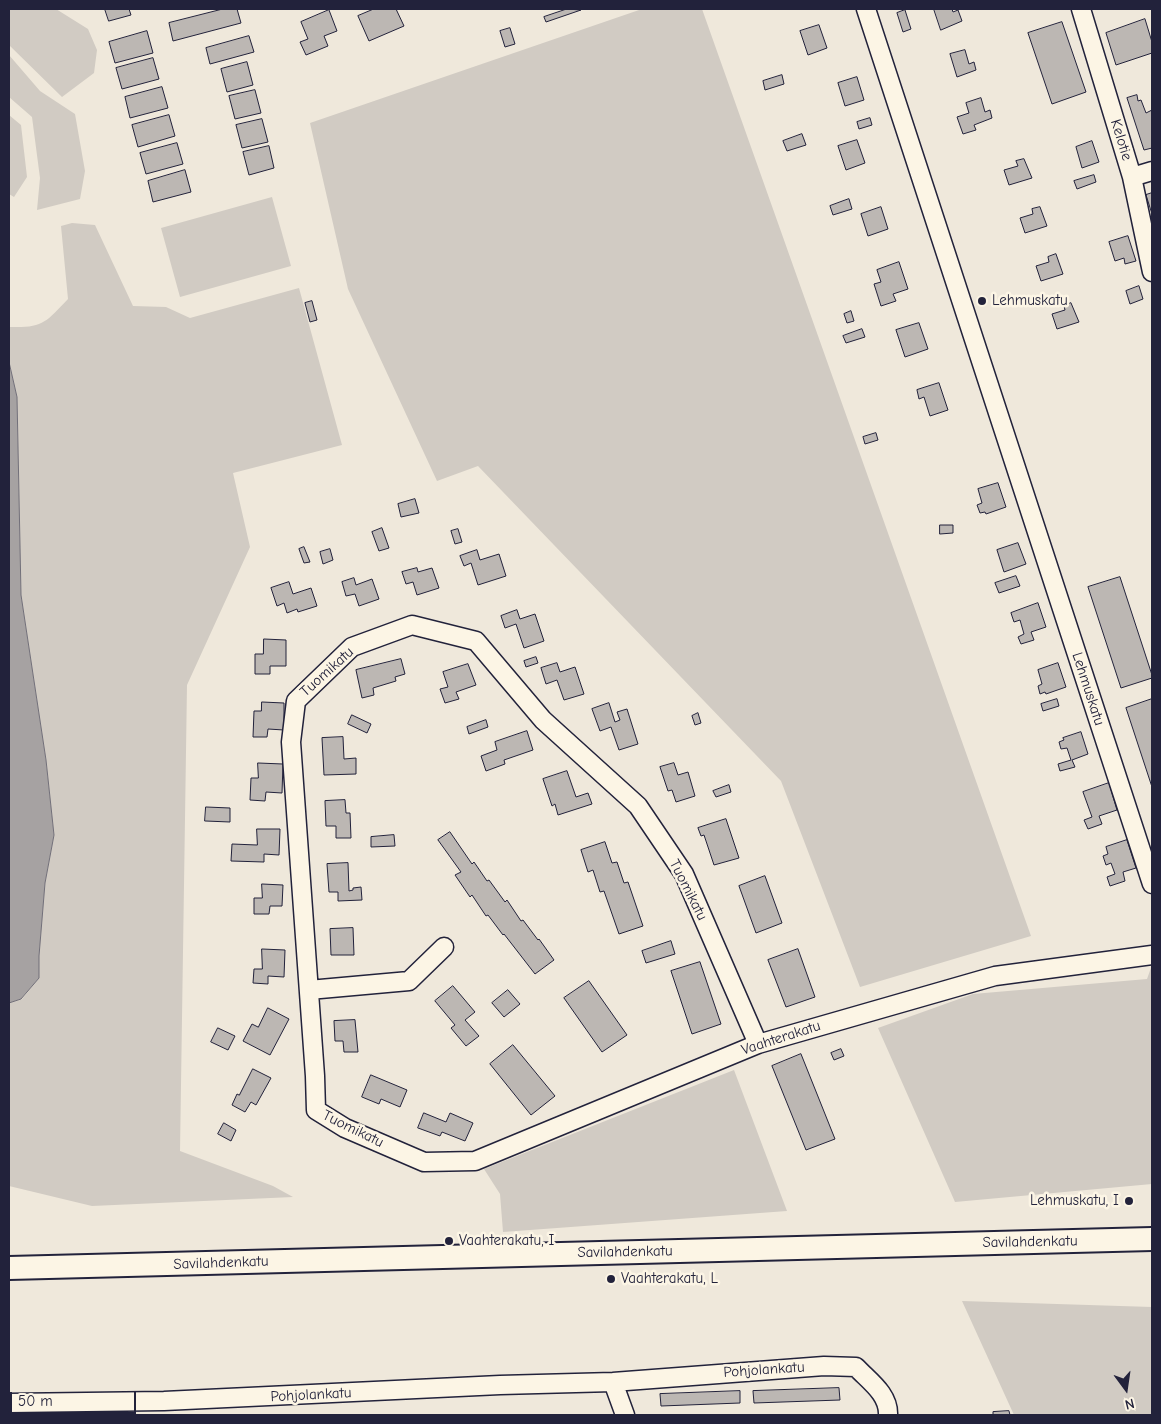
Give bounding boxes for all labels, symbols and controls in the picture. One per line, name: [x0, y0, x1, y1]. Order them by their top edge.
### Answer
street label: Kelotie: [1106, 117, 1136, 163]
place label: Lehmuskatu: [992, 292, 1068, 310]
marker: Lehmuskatu: [976, 295, 988, 307]
street label: Tuomikatu: [296, 643, 358, 701]
street label: Lehmuskatu: [1068, 650, 1108, 728]
street label: Tuomikatu: [665, 857, 711, 923]
street label: Vaahterakatu: [739, 1017, 823, 1059]
street label: Tuomikatu: [319, 1106, 387, 1152]
place label: Lehmuskatu, I: [1030, 1192, 1119, 1210]
marker: Lehmuskatu, I: [1123, 1195, 1135, 1207]
place label: Vaahterakatu, I: [459, 1232, 554, 1250]
street label: Savilahdenkatu: [982, 1232, 1078, 1252]
marker: Vaahterakatu, I: [443, 1235, 455, 1247]
street label: Savilahdenkatu: [577, 1242, 673, 1262]
street label: Savilahdenkatu: [173, 1252, 269, 1274]
place label: Vaahterakatu, L: [621, 1270, 718, 1288]
marker: Vaahterakatu, L: [605, 1273, 617, 1285]
street label: Pohjolankatu: [723, 1358, 805, 1382]
north arrow: [1101, 1364, 1151, 1414]
scale bar: [12, 1382, 139, 1414]
street label: Pohjolankatu: [270, 1384, 352, 1406]
text: 50 m: [18, 1392, 53, 1410]
text: N: [1123, 1395, 1136, 1413]

